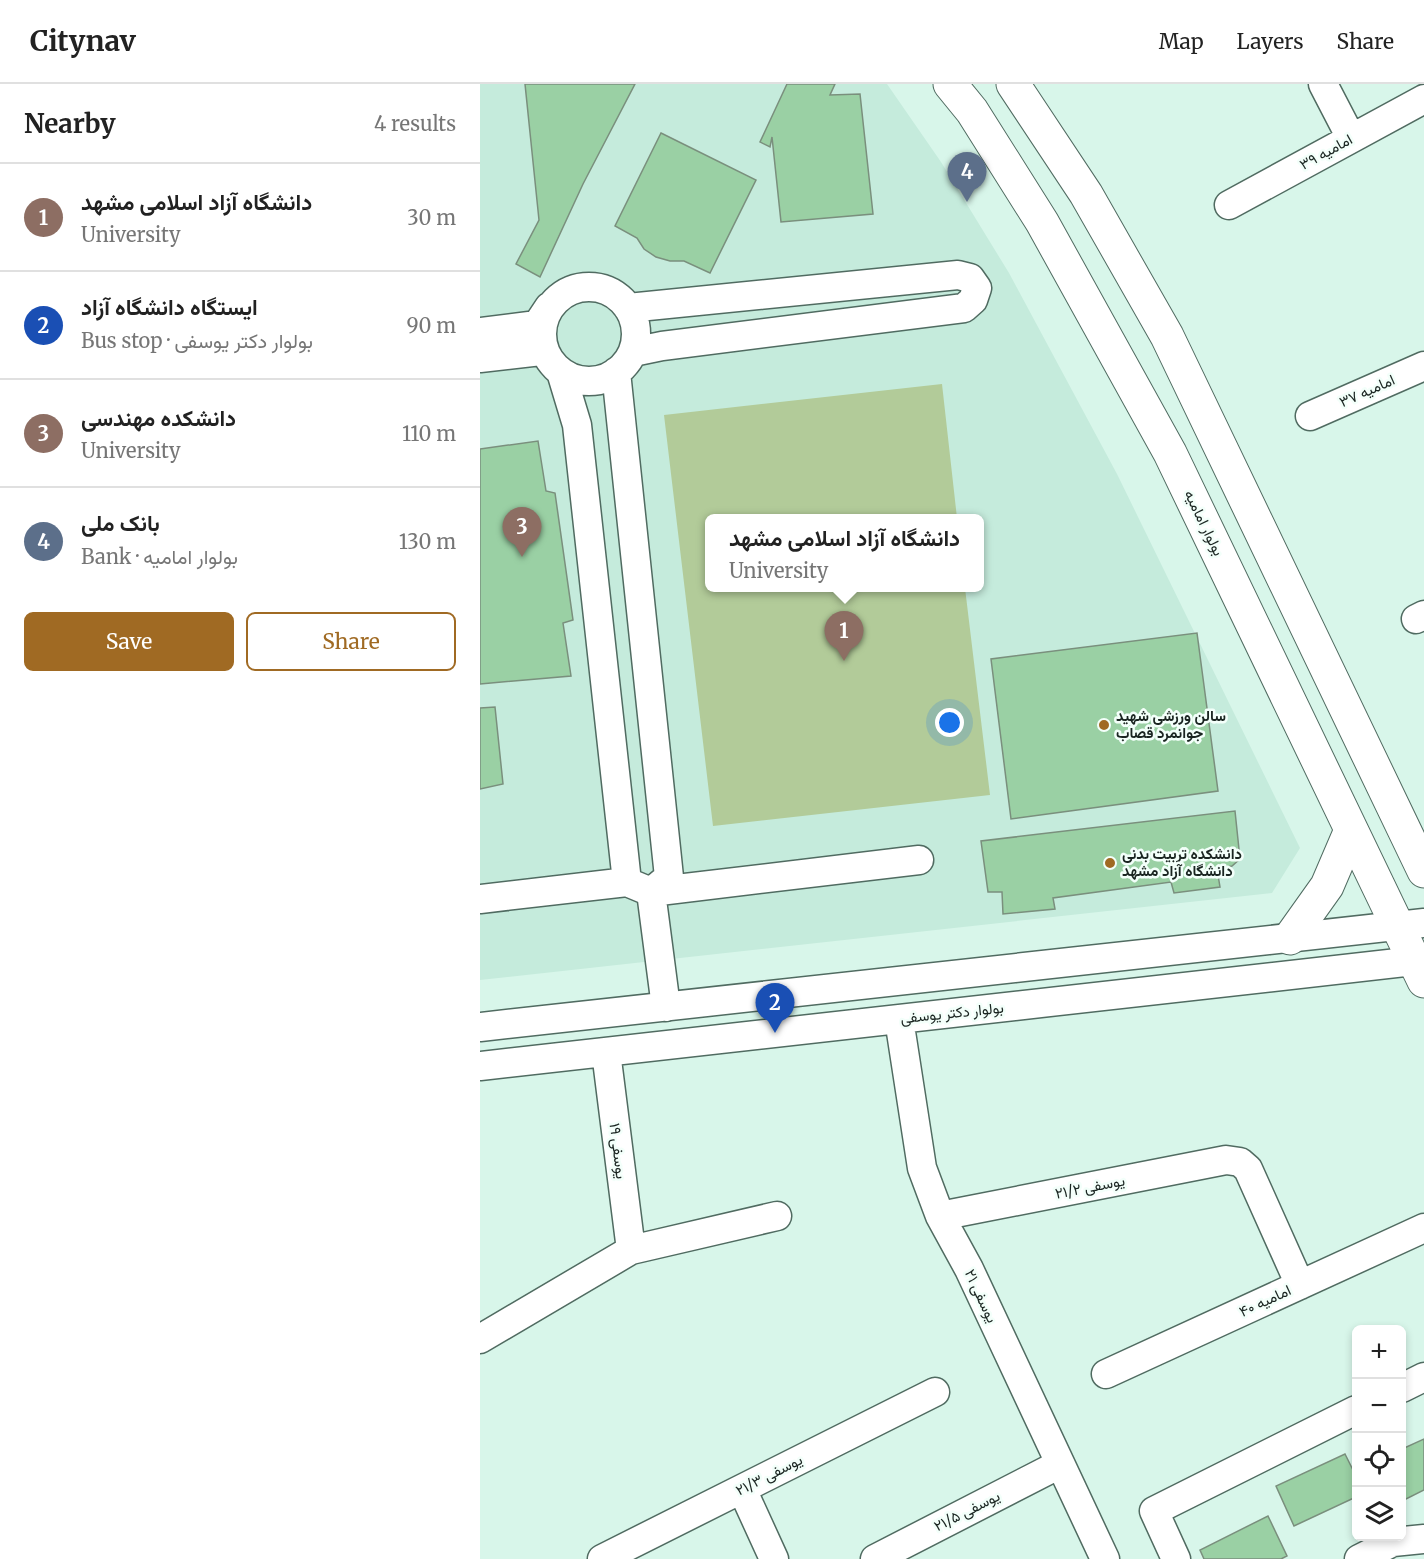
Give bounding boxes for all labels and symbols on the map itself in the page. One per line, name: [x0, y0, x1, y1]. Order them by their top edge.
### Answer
street label: امامیه ۳۹: [1296, 129, 1355, 174]
pin: 4: [948, 152, 986, 202]
street label: امامیه ۳۷: [1336, 370, 1398, 411]
street label: بولوار امامیه: [1180, 487, 1229, 559]
pin: 3: [502, 508, 542, 557]
pin: 1: [824, 612, 864, 661]
place label: سالن ورزشی شهید جوانمرد قصاب: [1116, 706, 1226, 742]
your location: [935, 708, 964, 737]
marker: سالن ورزشی شهید جوانمرد قصاب: [1097, 718, 1111, 732]
place label: دانشکده تربیت بدنی دانشگاه آزاد مشهد: [1122, 844, 1242, 880]
marker: دانشکده تربیت بدنی دانشگاه آزاد مشهد: [1103, 856, 1117, 870]
pin: 2: [756, 984, 794, 1033]
street label: بولوار دکتر یوسفی: [899, 998, 1005, 1028]
street label: یوسفی ۱۹: [605, 1122, 631, 1180]
street label: یوسفی ۲۱/۲: [1053, 1170, 1127, 1204]
street label: یوسفی ۲۱: [960, 1266, 1002, 1326]
street label: امامیه ۴۰: [1236, 1280, 1294, 1321]
street label: یوسفی ۲۱/۳: [732, 1450, 806, 1500]
street label: یوسفی ۲۱/۵: [931, 1486, 1003, 1536]

